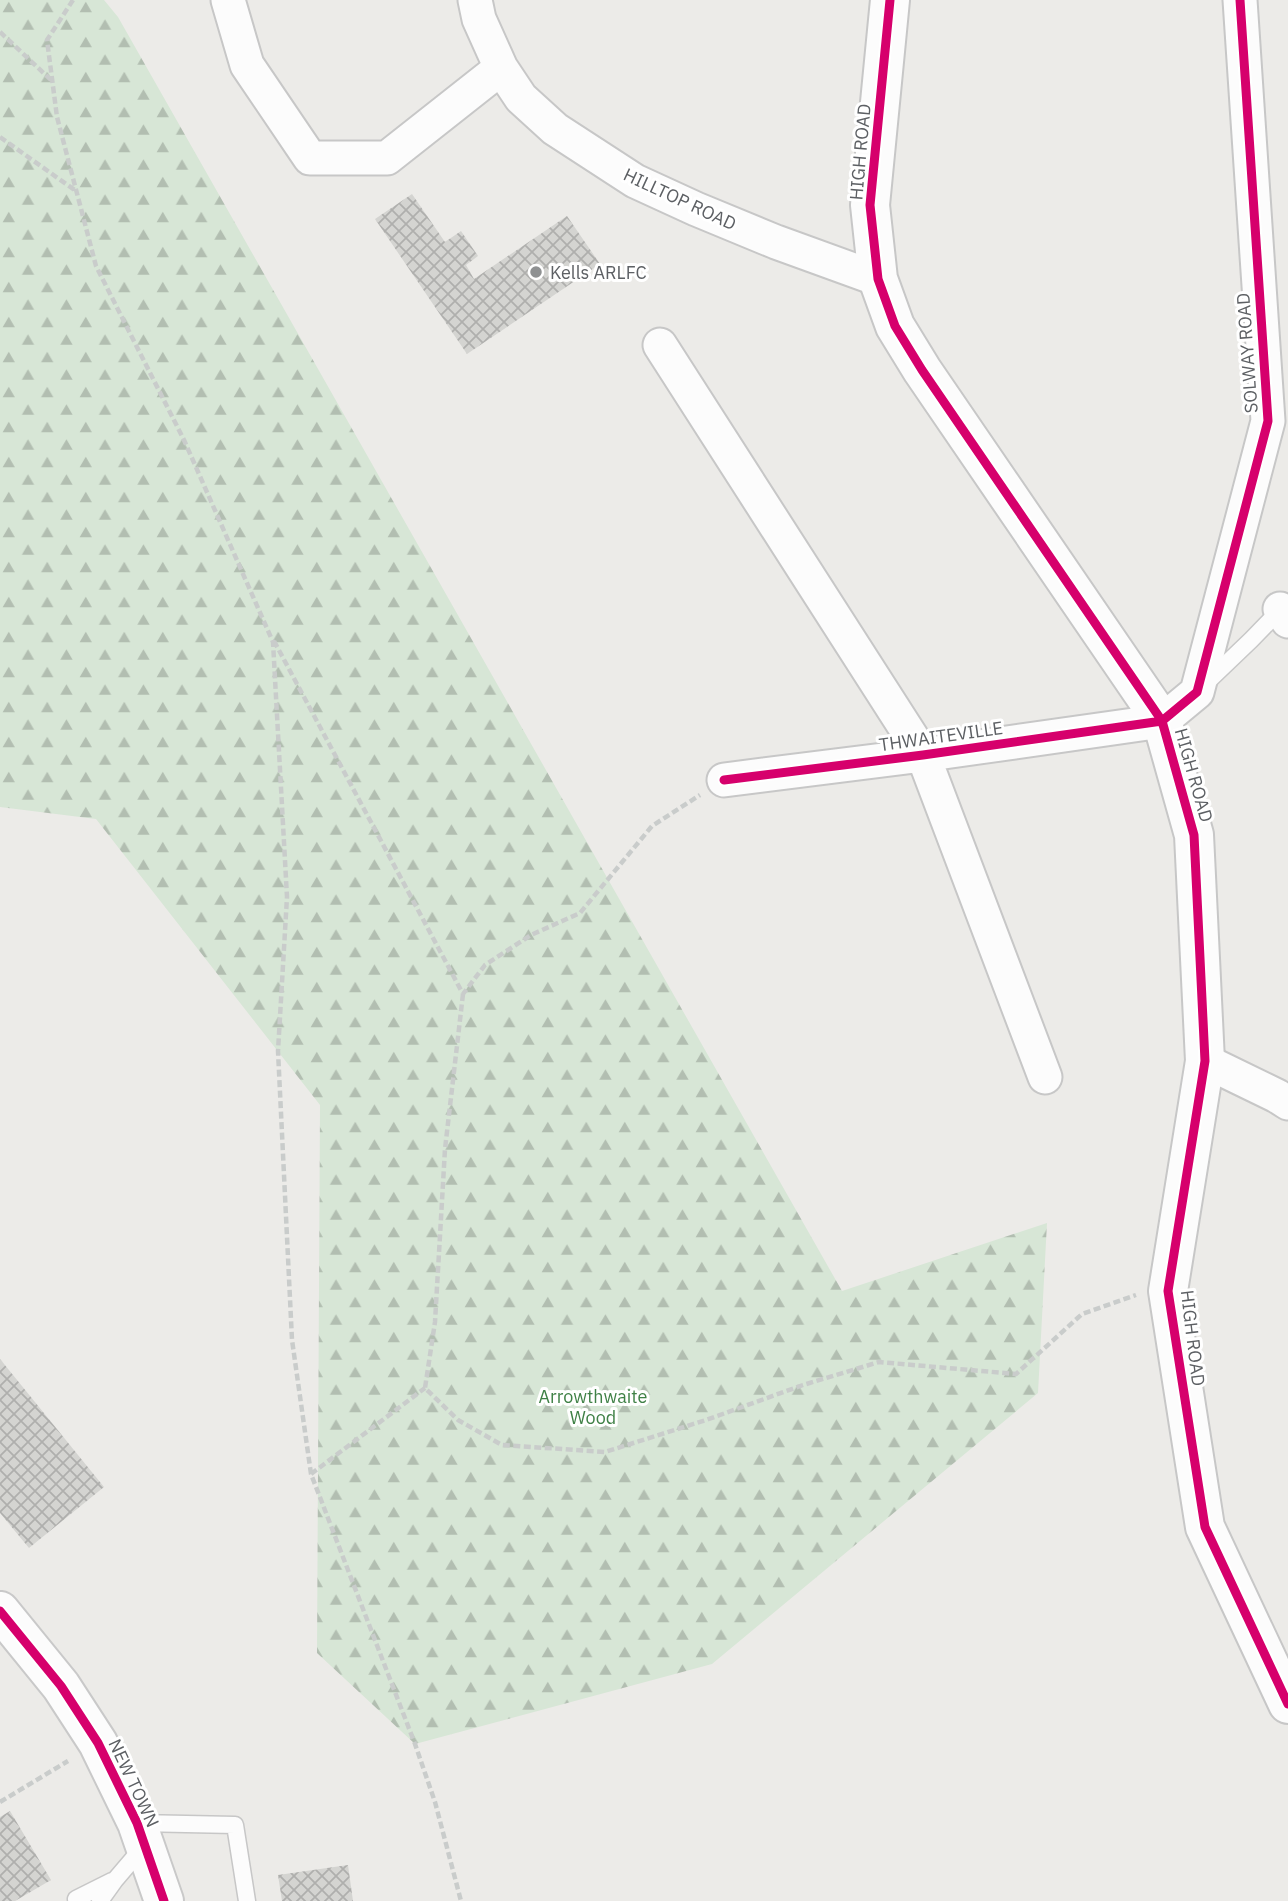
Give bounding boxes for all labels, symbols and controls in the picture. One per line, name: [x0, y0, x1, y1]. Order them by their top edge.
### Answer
street label: HIGH ROAD: [844, 103, 876, 201]
street label: HILLTOP ROAD: [620, 163, 740, 235]
place label: Kells ARLFC: [550, 261, 647, 284]
marker: Kells ARLFC: [528, 264, 544, 280]
street label: SOLWAY ROAD: [1231, 292, 1263, 414]
street label: THWAITEVILLE: [878, 716, 1004, 756]
street label: HIGH ROAD: [1170, 725, 1218, 825]
street label: HIGH ROAD: [1176, 1289, 1210, 1387]
park label: Arrowthwaite Wood: [539, 1385, 648, 1429]
street label: NEW TOWN: [104, 1735, 164, 1831]

